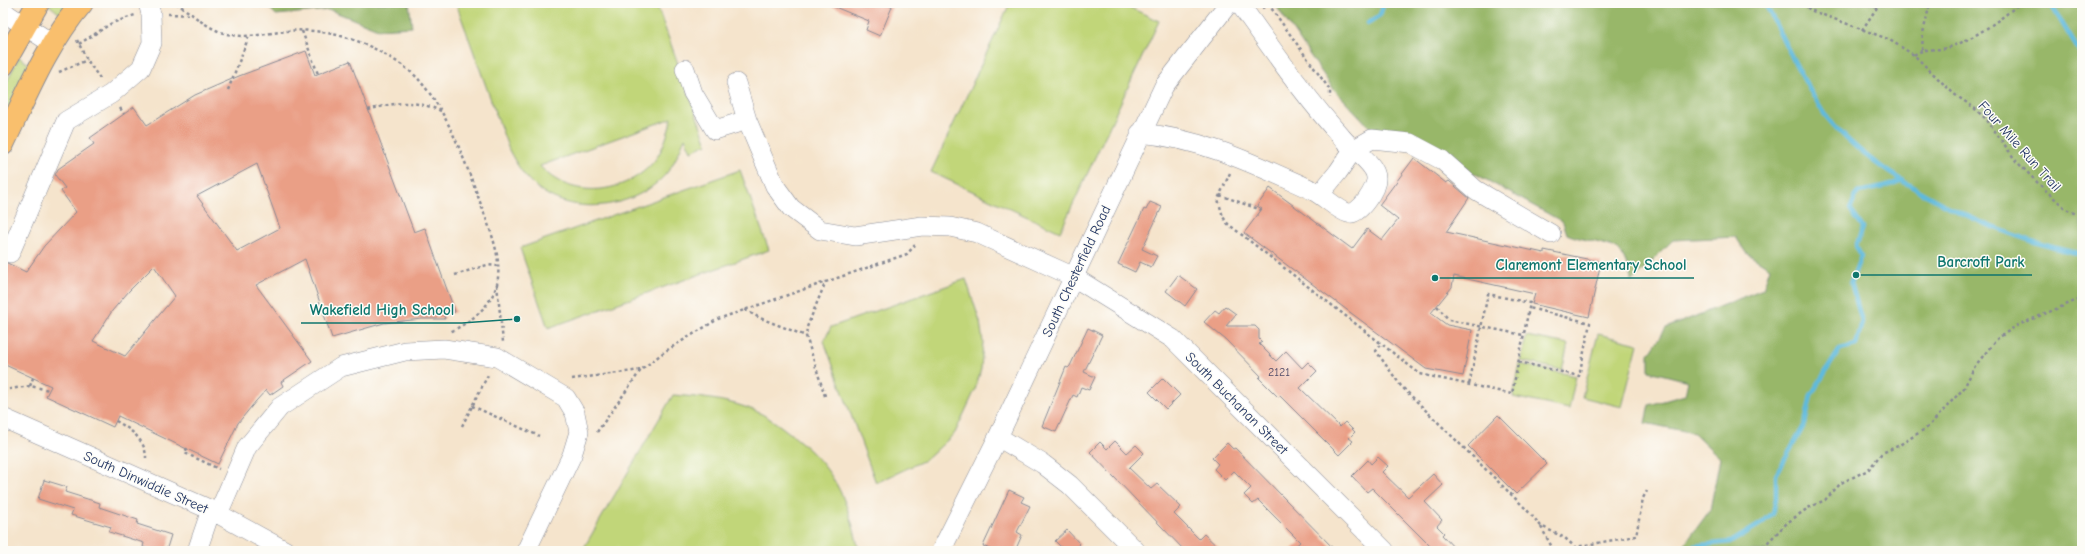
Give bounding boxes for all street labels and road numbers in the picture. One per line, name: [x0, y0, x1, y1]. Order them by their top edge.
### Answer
street label: Four Mile Run Trail: [1975, 98, 2065, 195]
street label: South Chesterfield Road: [1039, 203, 1114, 340]
street label: South Buchanan Street: [1182, 348, 1292, 459]
street label: South Dinwiddie Street: [81, 447, 212, 518]

